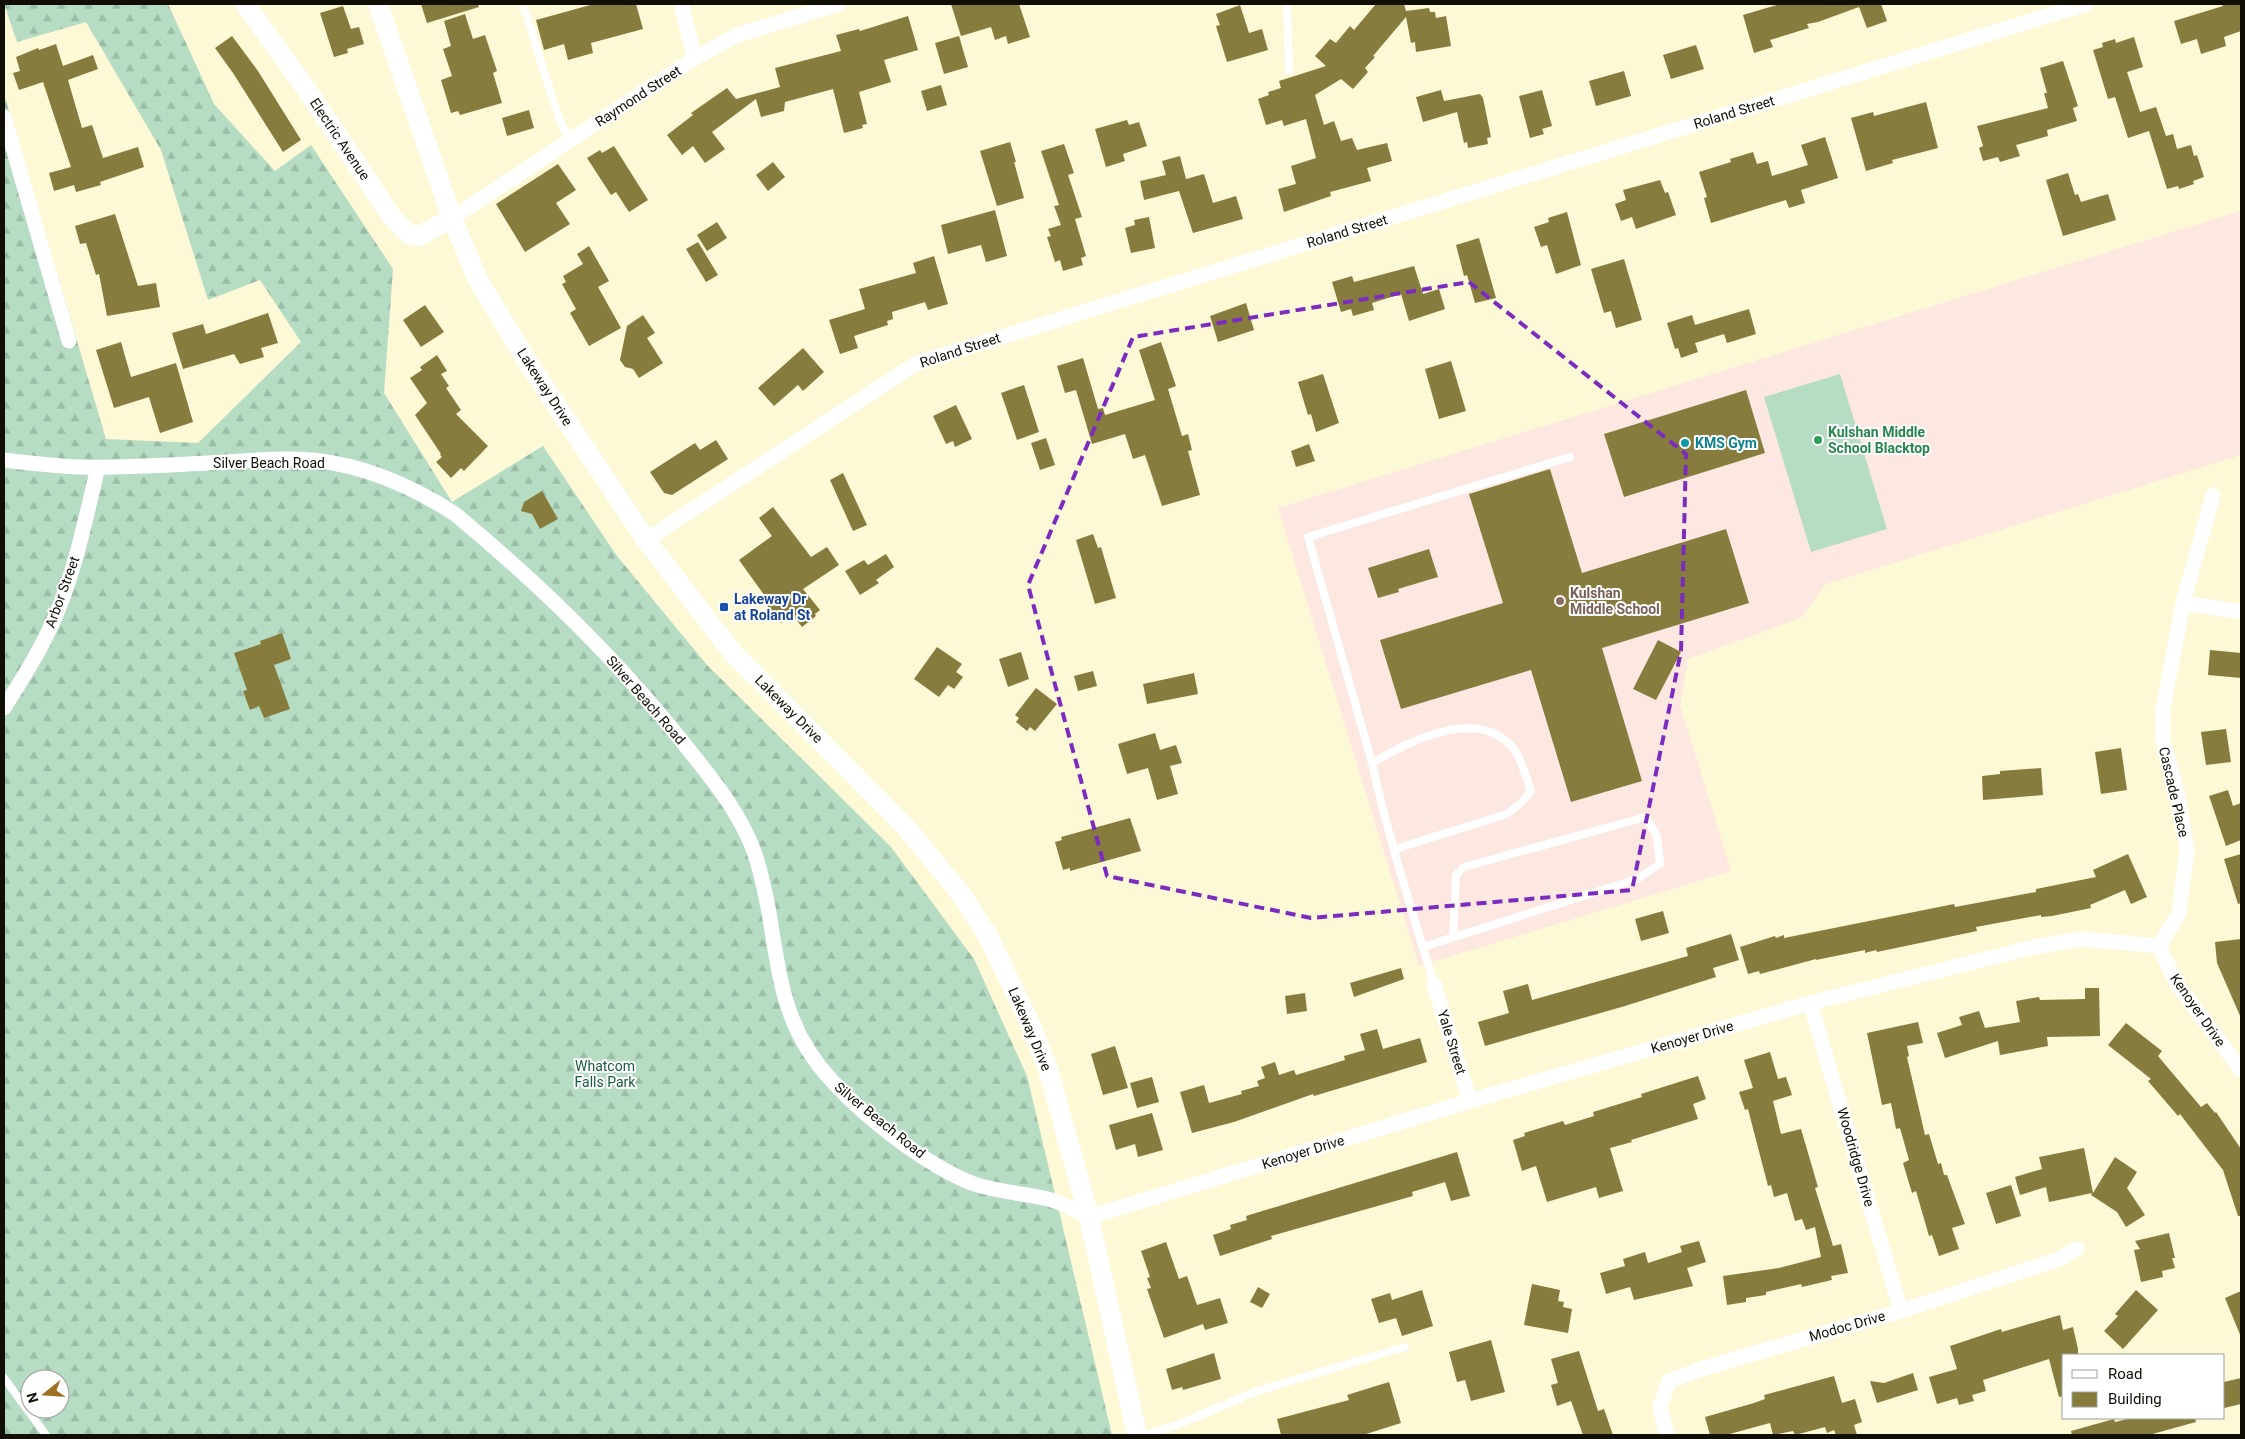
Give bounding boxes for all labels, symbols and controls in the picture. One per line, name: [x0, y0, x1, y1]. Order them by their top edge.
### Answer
street label: Raymond Street: [592, 62, 684, 130]
street label: Roland Street: [1692, 92, 1777, 132]
street label: Electric Avenue: [307, 95, 373, 183]
street label: Roland Street: [1305, 211, 1390, 251]
street label: Roland Street: [918, 329, 1003, 371]
street label: Lakeway Drive: [514, 345, 576, 429]
place label: Kulshan Middle School Blacktop: [1828, 424, 1930, 456]
marker: Kulshan Middle School Blacktop: [1812, 434, 1824, 446]
place label: KMS Gym: [1695, 435, 1757, 451]
marker: KMS Gym: [1679, 437, 1691, 449]
street label: Silver Beach Road: [213, 455, 325, 471]
street label: Arbor Street: [42, 554, 82, 630]
place label: Kulshan Middle School: [1570, 585, 1660, 617]
place label: Lakeway Dr at Roland St: [734, 591, 811, 623]
marker: Kulshan Middle School: [1554, 595, 1566, 607]
marker: Lakeway Dr at Roland St: [718, 601, 730, 613]
street label: Silver Beach Road: [603, 653, 689, 747]
street label: Lakeway Drive: [752, 672, 826, 746]
street label: Cascade Place: [2156, 745, 2192, 839]
street label: Kenoyer Drive: [2167, 970, 2229, 1050]
street label: Lakeway Drive: [1005, 985, 1055, 1073]
street label: Yale Street: [1435, 1008, 1470, 1077]
street label: Kenoyer Drive: [1649, 1018, 1735, 1056]
park label: Whatcom Falls Park: [575, 1058, 636, 1090]
street label: Silver Beach Road: [831, 1079, 929, 1161]
street label: Woodridge Drive: [1834, 1106, 1878, 1208]
street label: Kenoyer Drive: [1260, 1132, 1346, 1172]
street label: Modoc Drive: [1807, 1308, 1887, 1344]
legend: [2062, 1354, 2225, 1419]
text: Road: [2108, 1365, 2142, 1383]
north arrow: [20, 1369, 70, 1419]
text: Building: [2108, 1390, 2162, 1408]
text: N: [23, 1391, 42, 1405]

